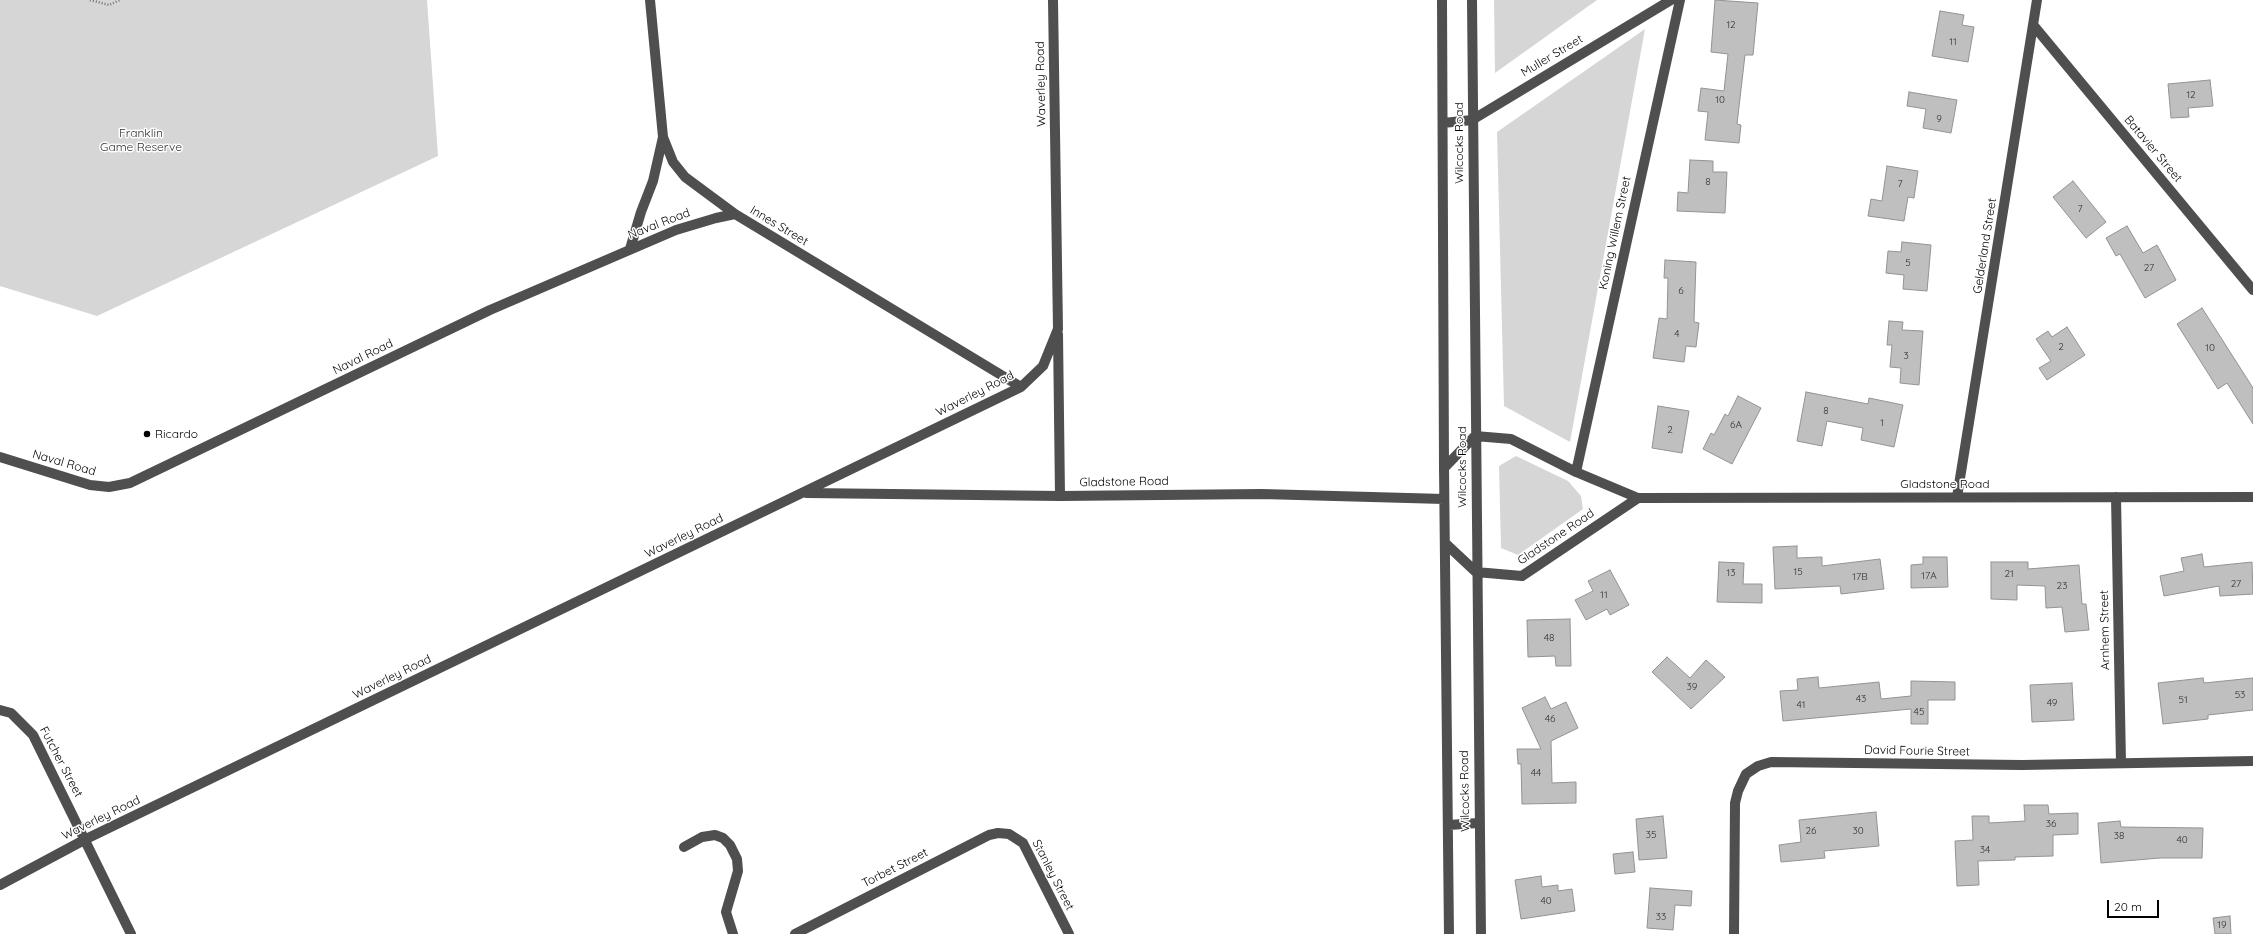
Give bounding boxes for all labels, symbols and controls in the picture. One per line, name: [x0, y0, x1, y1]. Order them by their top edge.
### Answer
house number: 12: [1726, 19, 1736, 31]
street label: Muller Street: [1518, 32, 1586, 80]
house number: 11: [1949, 36, 1957, 48]
street label: Waverley Road: [1033, 41, 1049, 127]
house number: 12: [2186, 89, 2196, 101]
house number: 10: [1715, 94, 1725, 106]
street label: Wilcocks Road: [1452, 102, 1466, 184]
house number: 9: [1936, 113, 1942, 125]
street label: Batavier Street: [2121, 113, 2185, 185]
park label: Franklin Game Reserve: [100, 126, 182, 154]
street label: Koning Willem Street: [1596, 175, 1634, 291]
house number: 8: [1705, 176, 1711, 188]
house number: 7: [1897, 178, 1903, 190]
street label: Gelderland Street: [1970, 197, 2000, 295]
street label: Innes Street: [747, 203, 811, 249]
house number: 7: [2077, 203, 2083, 215]
street label: Naval Road: [626, 206, 692, 242]
house number: 5: [1905, 257, 1911, 269]
house number: 27: [2144, 262, 2154, 274]
house number: 6: [1678, 285, 1684, 297]
house number: 4: [1674, 328, 1680, 340]
street label: Naval Road: [331, 336, 395, 378]
house number: 2: [2058, 341, 2064, 353]
house number: 10: [2205, 342, 2215, 354]
house number: 3: [1903, 350, 1909, 362]
street label: Waverley Road: [934, 368, 1016, 420]
house number: 8: [1823, 405, 1829, 417]
house number: 1: [1880, 417, 1884, 429]
house number: 6A: [1730, 419, 1742, 431]
house number: 2: [1667, 424, 1673, 436]
street label: Wilcocks Road: [1455, 426, 1469, 508]
place label: Ricardo: [155, 427, 198, 441]
marker: Ricardo: [142, 429, 152, 439]
street label: Naval Road: [31, 447, 97, 479]
street label: Gladstone Road: [1079, 474, 1169, 490]
street label: Gladstone Road: [1900, 477, 1990, 491]
street label: Gladstone Road: [1515, 506, 1597, 568]
street label: Waverley Road: [642, 511, 726, 561]
house number: 15: [1793, 566, 1803, 578]
house number: 13: [1727, 567, 1735, 579]
house number: 21: [2004, 568, 2014, 580]
house number: 17A: [1921, 570, 1937, 582]
house number: 17B: [1852, 571, 1868, 583]
house number: 27: [2231, 578, 2241, 590]
house number: 23: [2057, 580, 2067, 592]
house number: 11: [1600, 589, 1608, 601]
street label: Arnhem Street: [2097, 590, 2113, 670]
house number: 48: [1544, 632, 1554, 644]
street label: Waverley Road: [350, 652, 434, 702]
house number: 39: [1687, 681, 1697, 693]
house number: 53: [2235, 689, 2245, 701]
house number: 43: [1856, 693, 1866, 705]
house number: 51: [2178, 694, 2188, 706]
house number: 49: [2047, 697, 2057, 709]
house number: 41: [1797, 699, 1805, 711]
house number: 45: [1914, 706, 1924, 718]
house number: 46: [1545, 713, 1555, 725]
street label: Futcher Street: [36, 724, 86, 800]
street label: David Fourie Street: [1864, 743, 1970, 759]
street label: Wilcocks Road: [1457, 750, 1473, 832]
house number: 44: [1531, 767, 1541, 779]
street label: Waverley Road: [59, 793, 143, 843]
house number: 36: [2046, 818, 2056, 830]
house number: 26: [1806, 825, 1816, 837]
house number: 30: [1852, 825, 1864, 837]
house number: 35: [1646, 829, 1656, 841]
house number: 38: [2114, 830, 2124, 842]
house number: 40: [2176, 834, 2188, 846]
street label: Stanley Street: [1029, 837, 1077, 913]
house number: 34: [1980, 844, 1990, 856]
street label: Torbet Street: [860, 845, 930, 891]
scale bar: [2109, 892, 2161, 918]
house number: 40: [1540, 895, 1552, 907]
text: 20 m: [2114, 899, 2142, 914]
house number: 33: [1656, 911, 1666, 923]
house number: 19: [2217, 919, 2227, 931]

